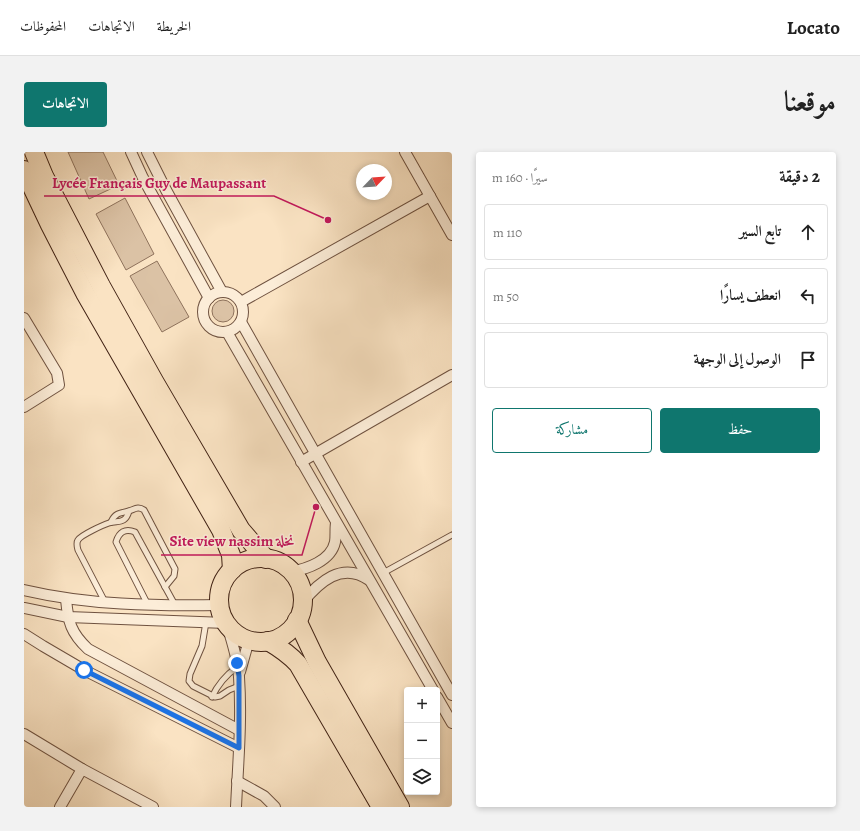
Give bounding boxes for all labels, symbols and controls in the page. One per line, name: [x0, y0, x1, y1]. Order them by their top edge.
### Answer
text: Locato: [787, 15, 840, 41]
text: المحفوظات: [20, 17, 66, 36]
text: الاتجاهات: [88, 17, 135, 36]
text: الخريطة: [157, 17, 191, 36]
button: الاتجاهات: [24, 82, 107, 127]
text: موقعنا: [784, 83, 836, 121]
north arrow: [356, 164, 392, 200]
text: 2 دقيقة: [779, 165, 820, 188]
callout: Lycée Français Guy de Maupassant: [44, 169, 274, 196]
text: سيرًا · 160 m: [492, 169, 548, 186]
text: Lycée Français Guy de Maupassant: [52, 173, 266, 193]
text: تابع السير: [739, 221, 781, 241]
icon: ahead: [797, 221, 819, 243]
text: 110 m: [493, 224, 522, 241]
text: انعطف يسارًا: [720, 285, 781, 305]
icon: left: [797, 285, 819, 307]
text: 50 m: [493, 288, 519, 305]
text: الوصول إلى الوجهة: [694, 349, 781, 369]
icon: arrive: [797, 349, 819, 371]
button: مشاركة: [492, 408, 652, 453]
button: حفظ: [660, 408, 820, 453]
callout: Site view nassim نخلة: [161, 528, 302, 555]
text: Site view nassim نخلة: [170, 531, 295, 551]
route end: [228, 654, 246, 672]
route start: [75, 661, 93, 679]
map controls: [404, 687, 440, 795]
button: +: [404, 687, 440, 723]
button: −: [404, 723, 440, 759]
button: layers: [404, 759, 440, 795]

